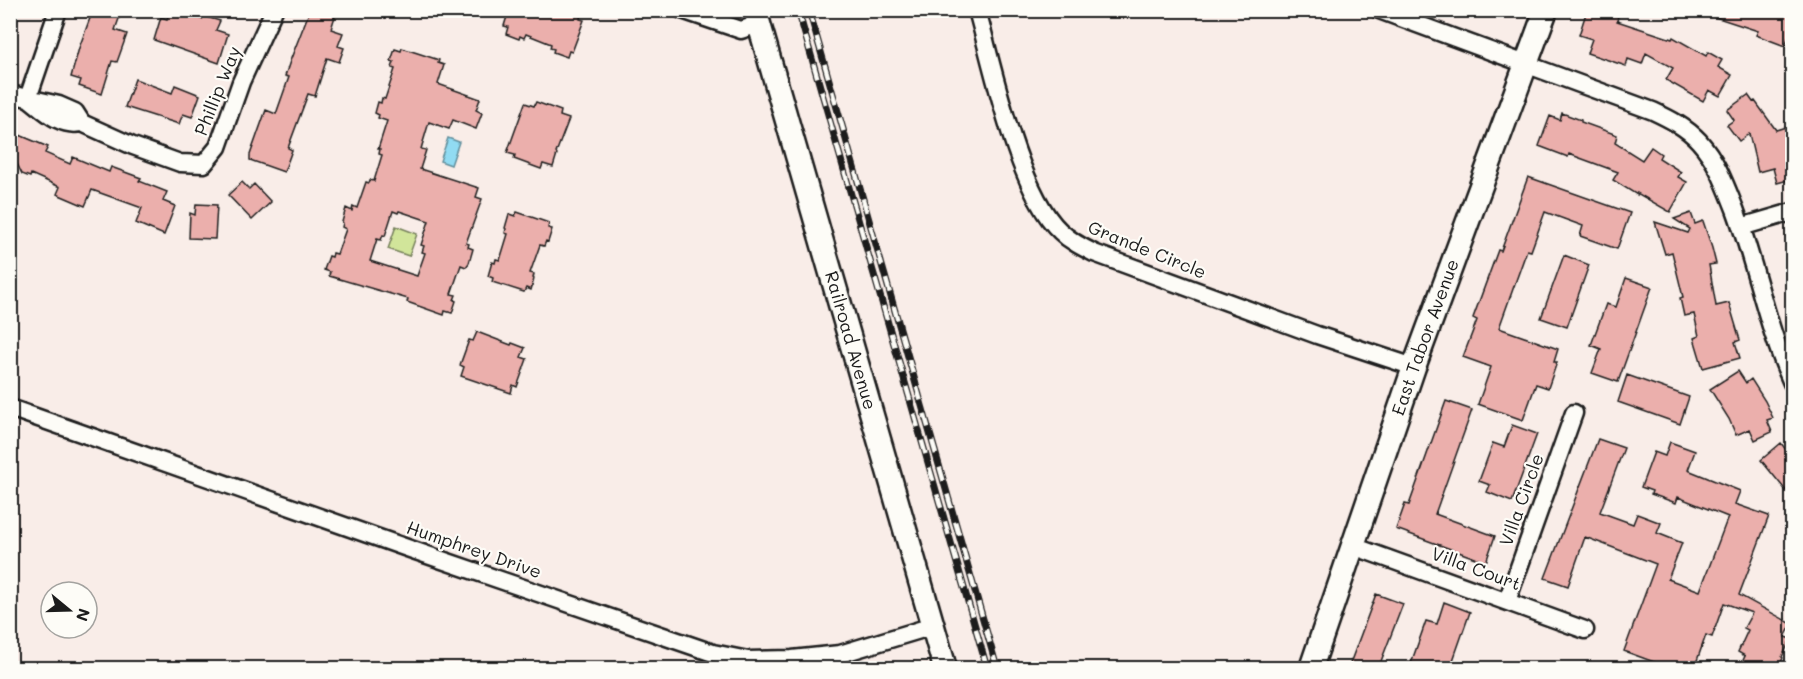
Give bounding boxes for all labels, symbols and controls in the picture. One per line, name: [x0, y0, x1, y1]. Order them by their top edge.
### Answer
street label: Phillip Way: [188, 42, 246, 139]
street label: Grande Circle: [1085, 214, 1210, 284]
street label: East Tabor Avenue: [1385, 255, 1464, 418]
street label: Railroad Avenue: [820, 268, 883, 412]
street label: Villa Circle: [1493, 450, 1549, 549]
street label: Humphrey Drive: [404, 515, 545, 583]
street label: Villa Court: [1428, 541, 1524, 595]
north arrow: [39, 580, 99, 640]
text: N: [72, 606, 96, 624]

